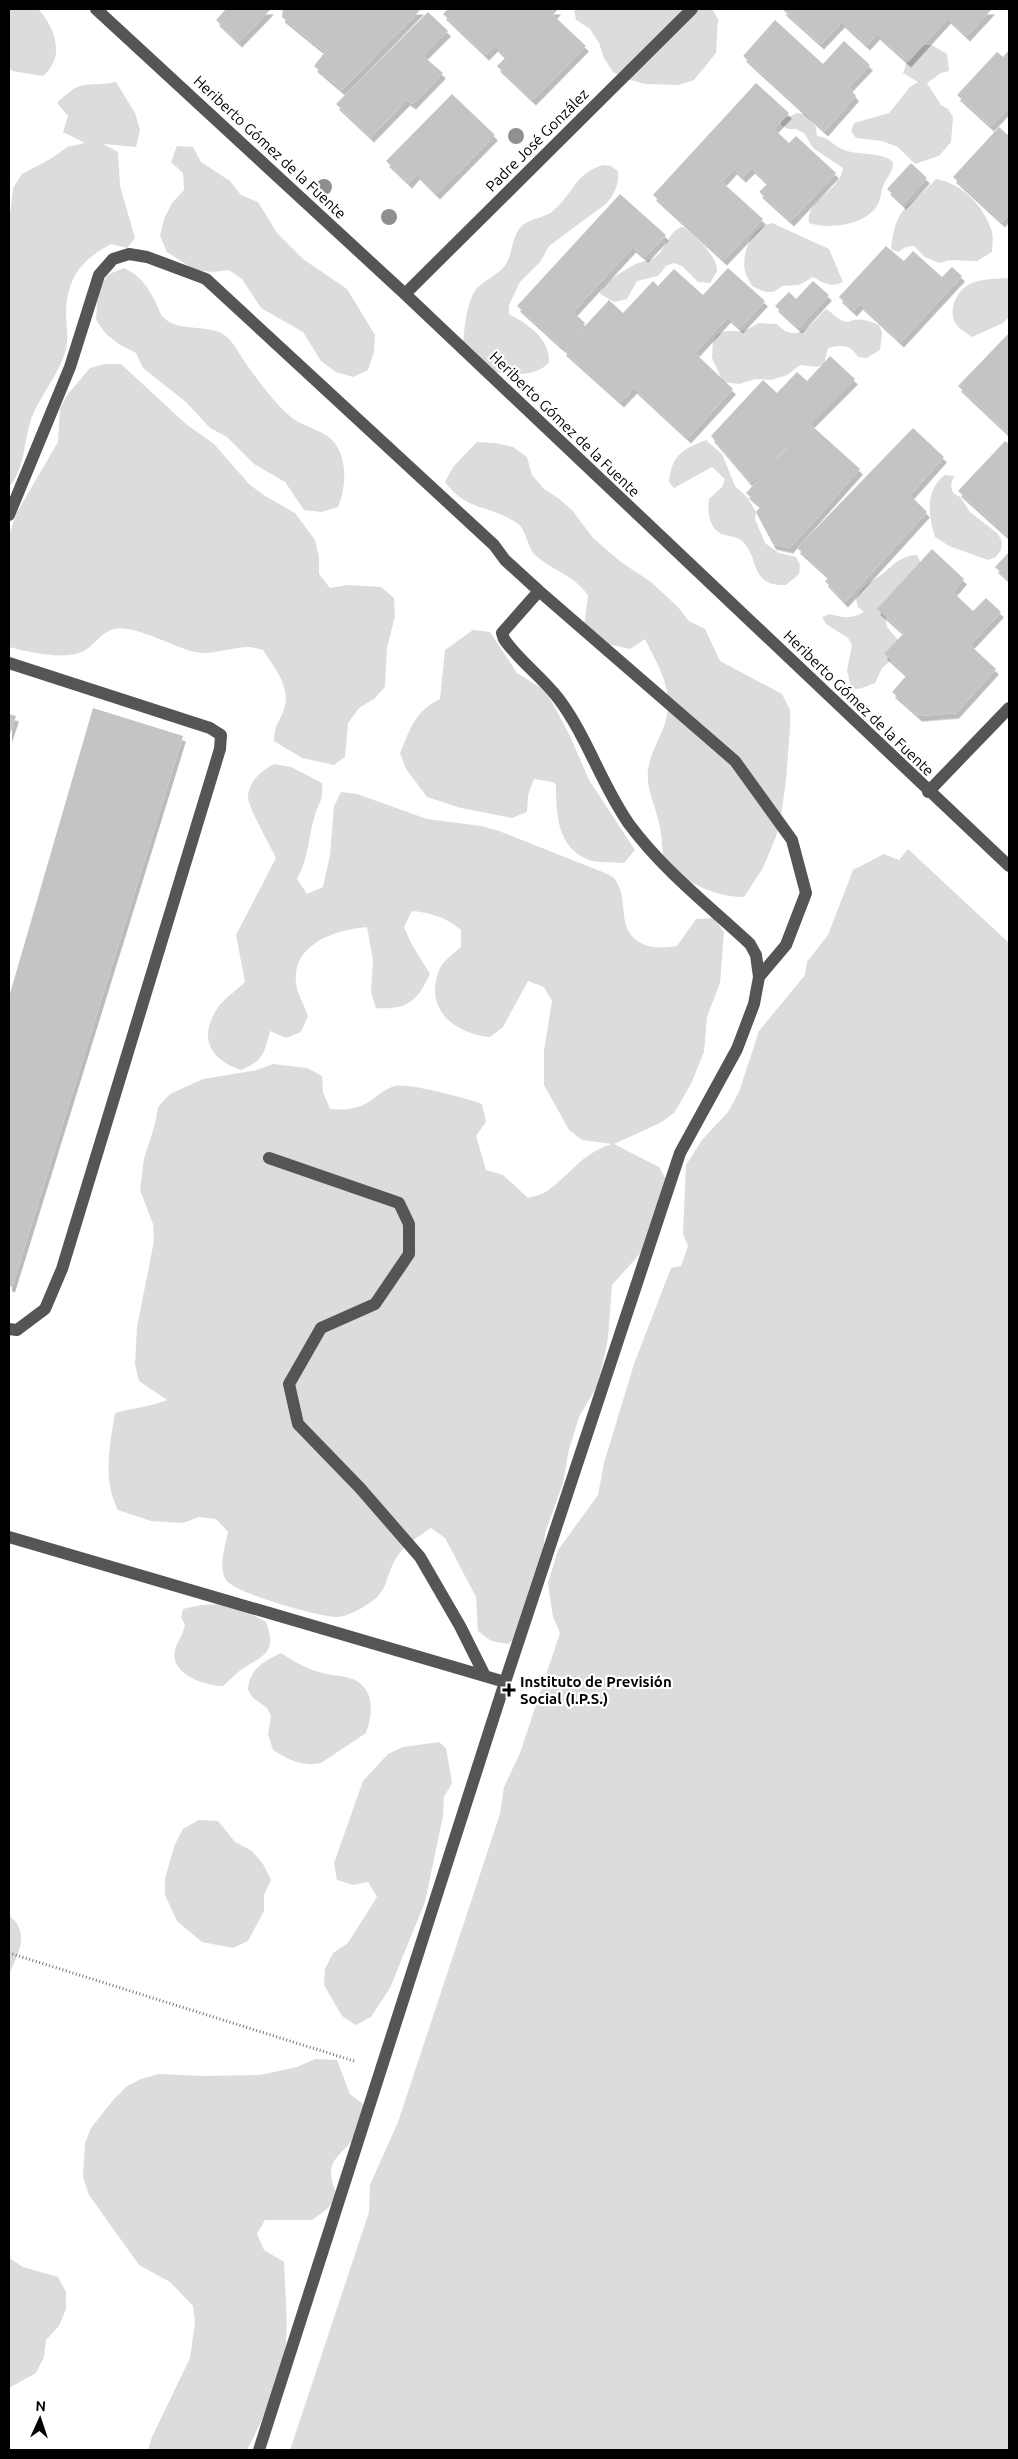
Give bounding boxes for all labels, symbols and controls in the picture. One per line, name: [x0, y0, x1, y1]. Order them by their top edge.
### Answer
street label: Heriberto Gómez de la Fuente: [190, 72, 350, 222]
street label: Padre José González: [482, 85, 592, 195]
street label: Heriberto Gómez de la Fuente: [486, 348, 644, 500]
street label: Heriberto Gómez de la Fuente: [780, 627, 938, 779]
place label: Instituto de Previsión Social (I.P.S.): [520, 1673, 672, 1707]
marker: Instituto de Previsión Social (I.P.S.): [502, 1683, 516, 1697]
north arrow: [15, 2394, 65, 2444]
text: N: [35, 2398, 46, 2414]

